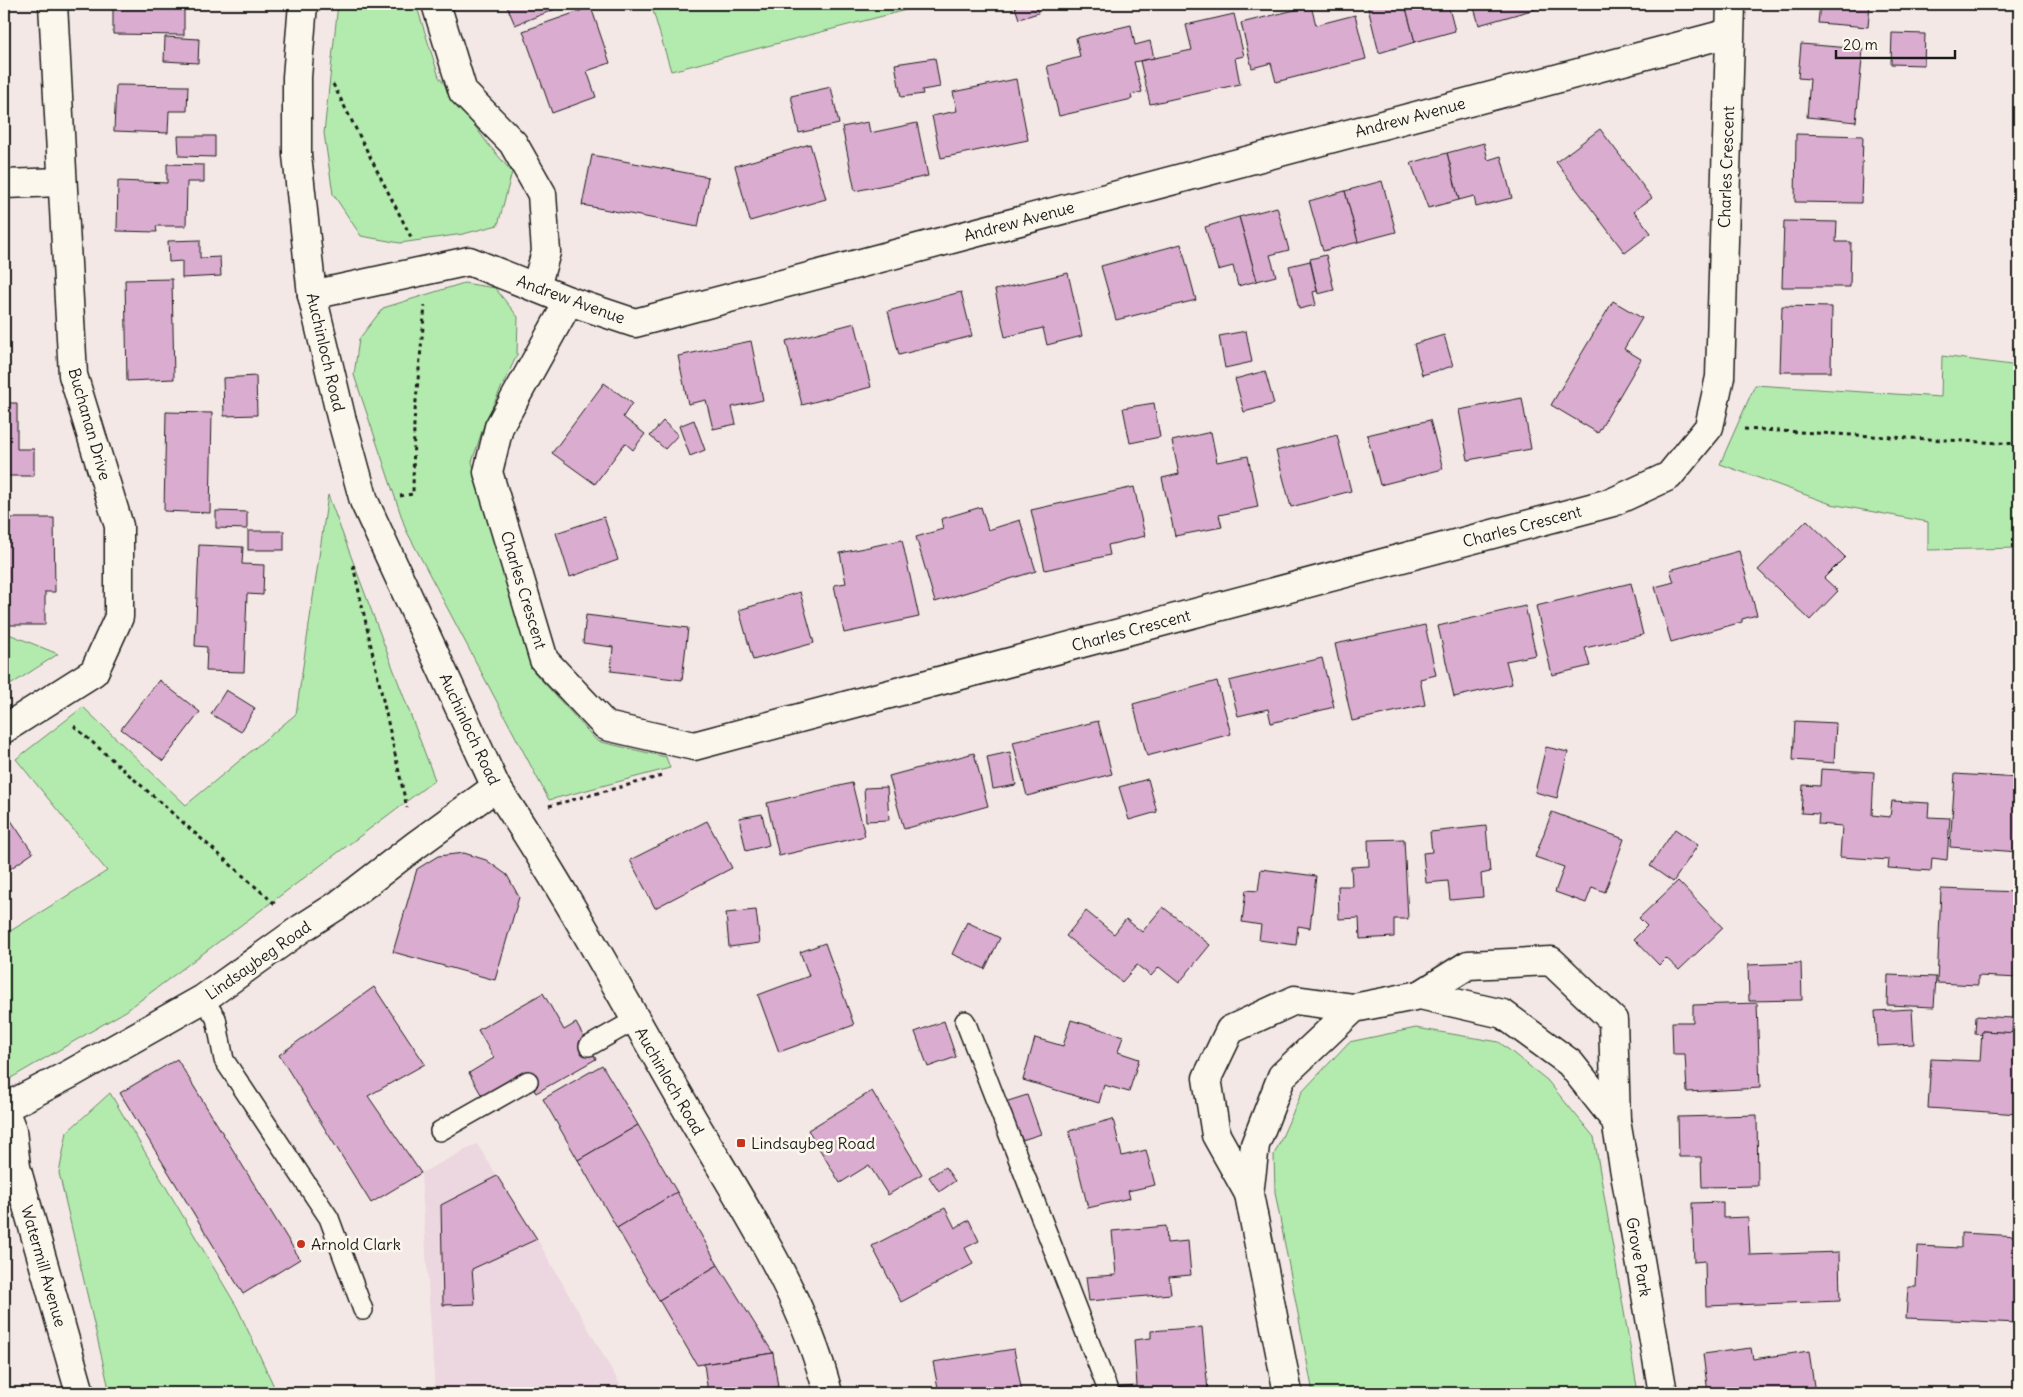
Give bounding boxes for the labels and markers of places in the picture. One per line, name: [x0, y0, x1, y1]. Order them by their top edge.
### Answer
place label: Lindsaybeg Road: [751, 1133, 875, 1153]
marker: Lindsaybeg Road: [735, 1137, 747, 1149]
place label: Arnold Clark: [311, 1234, 401, 1254]
marker: Arnold Clark: [295, 1238, 307, 1250]

